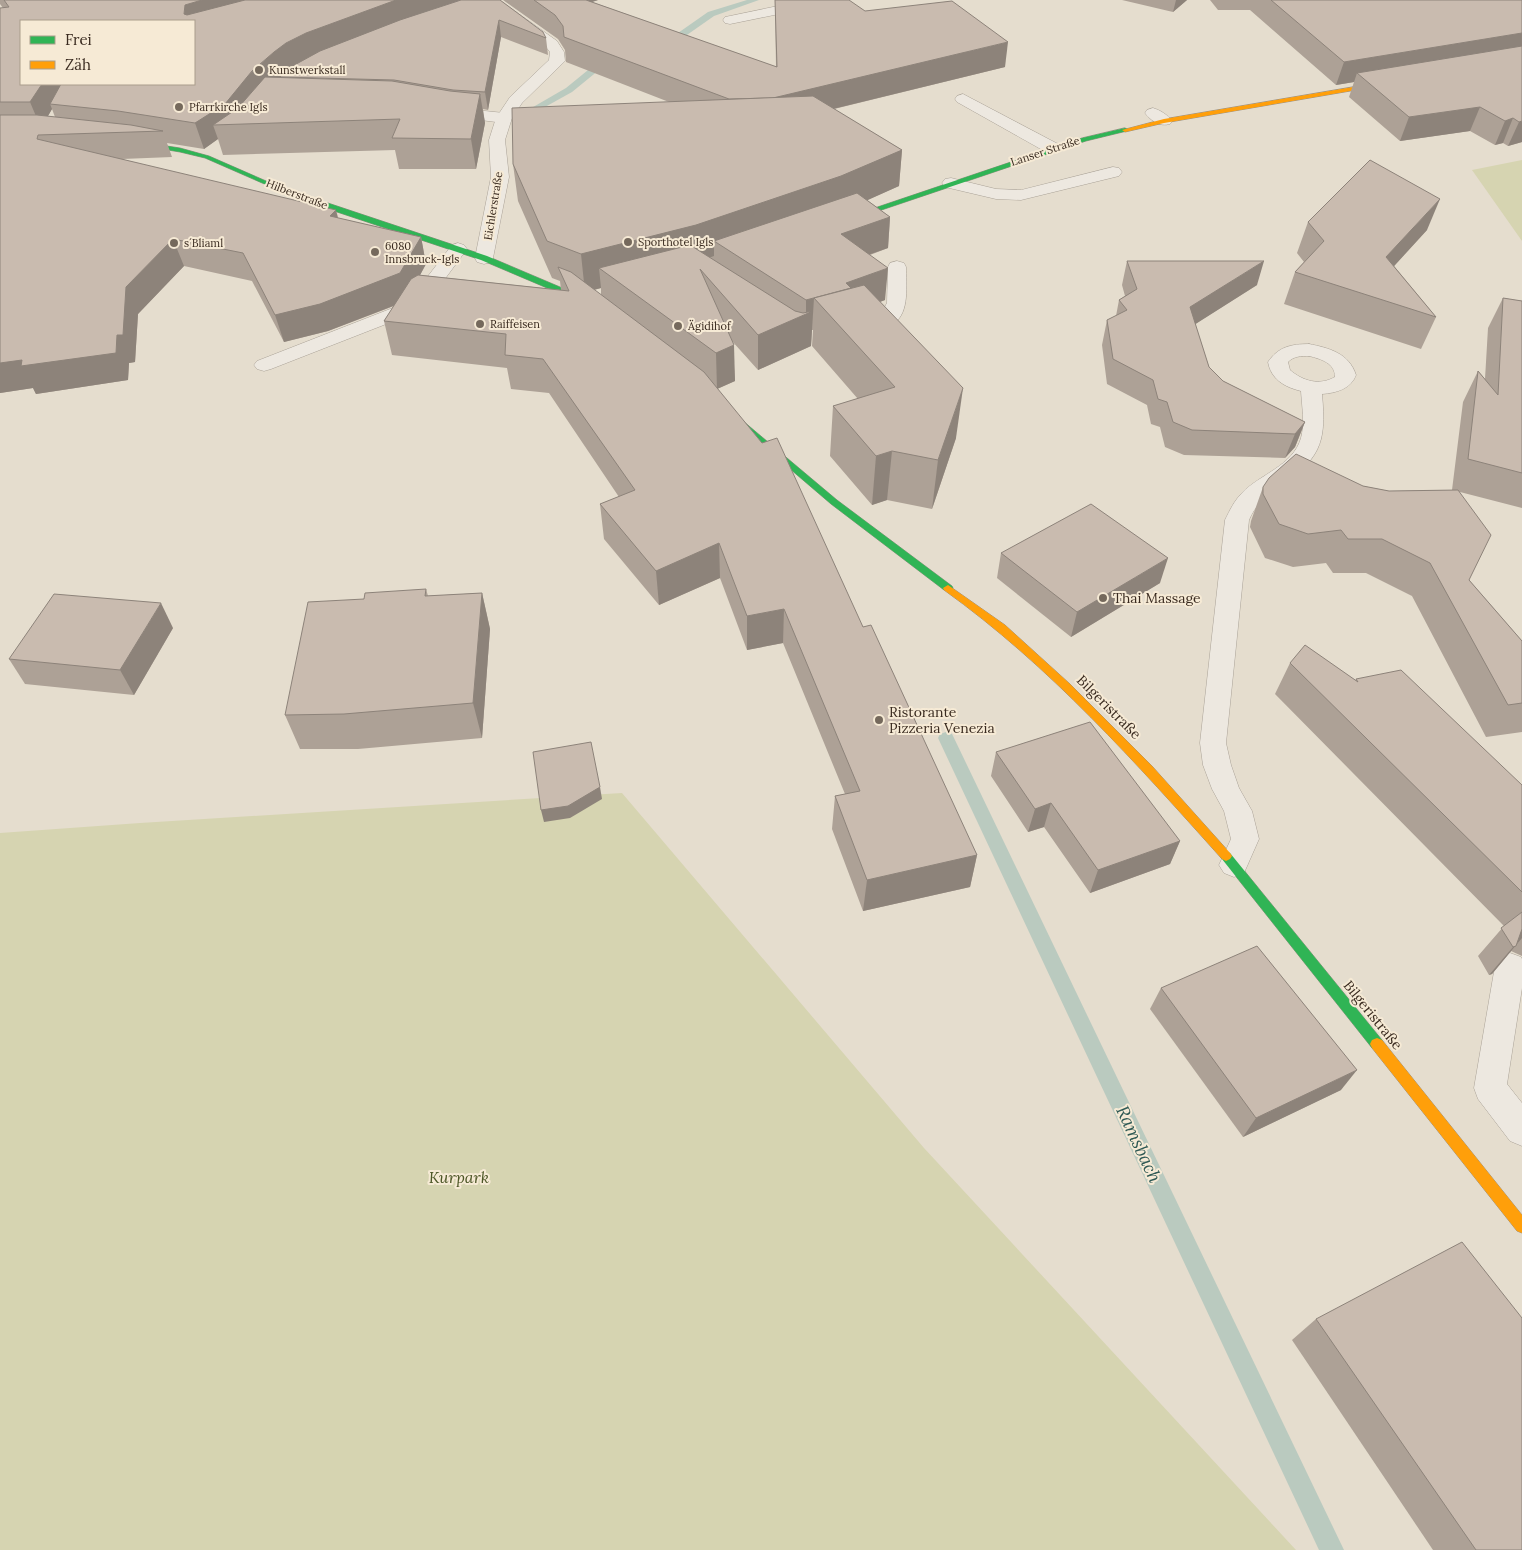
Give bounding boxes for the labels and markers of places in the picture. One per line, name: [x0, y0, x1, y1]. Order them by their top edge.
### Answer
place label: Kunstwerkstall: [269, 63, 345, 77]
marker: Kunstwerkstall: [253, 64, 265, 76]
place label: Pfarrkirche Igls: [189, 100, 268, 114]
marker: Pfarrkirche Igls: [173, 101, 185, 113]
place label: Sporthotel Igls: [638, 235, 713, 249]
place label: s´Bliaml: [184, 236, 223, 250]
marker: Sporthotel Igls: [622, 236, 634, 248]
marker: s´Bliaml: [168, 237, 180, 249]
place label: 6080 Innsbruck-Igls: [385, 239, 459, 266]
marker: 6080 Innsbruck-Igls: [369, 246, 381, 258]
place label: Raiffeisen: [490, 317, 540, 331]
marker: Raiffeisen: [474, 318, 486, 330]
place label: Ägidihof: [687, 319, 732, 333]
marker: Ägidihof: [672, 320, 684, 332]
place label: Thai Massage: [1113, 589, 1201, 607]
marker: Thai Massage: [1097, 592, 1109, 604]
place label: Ristorante Pizzeria Venezia: [889, 703, 995, 737]
marker: Ristorante Pizzeria Venezia: [873, 714, 885, 726]

